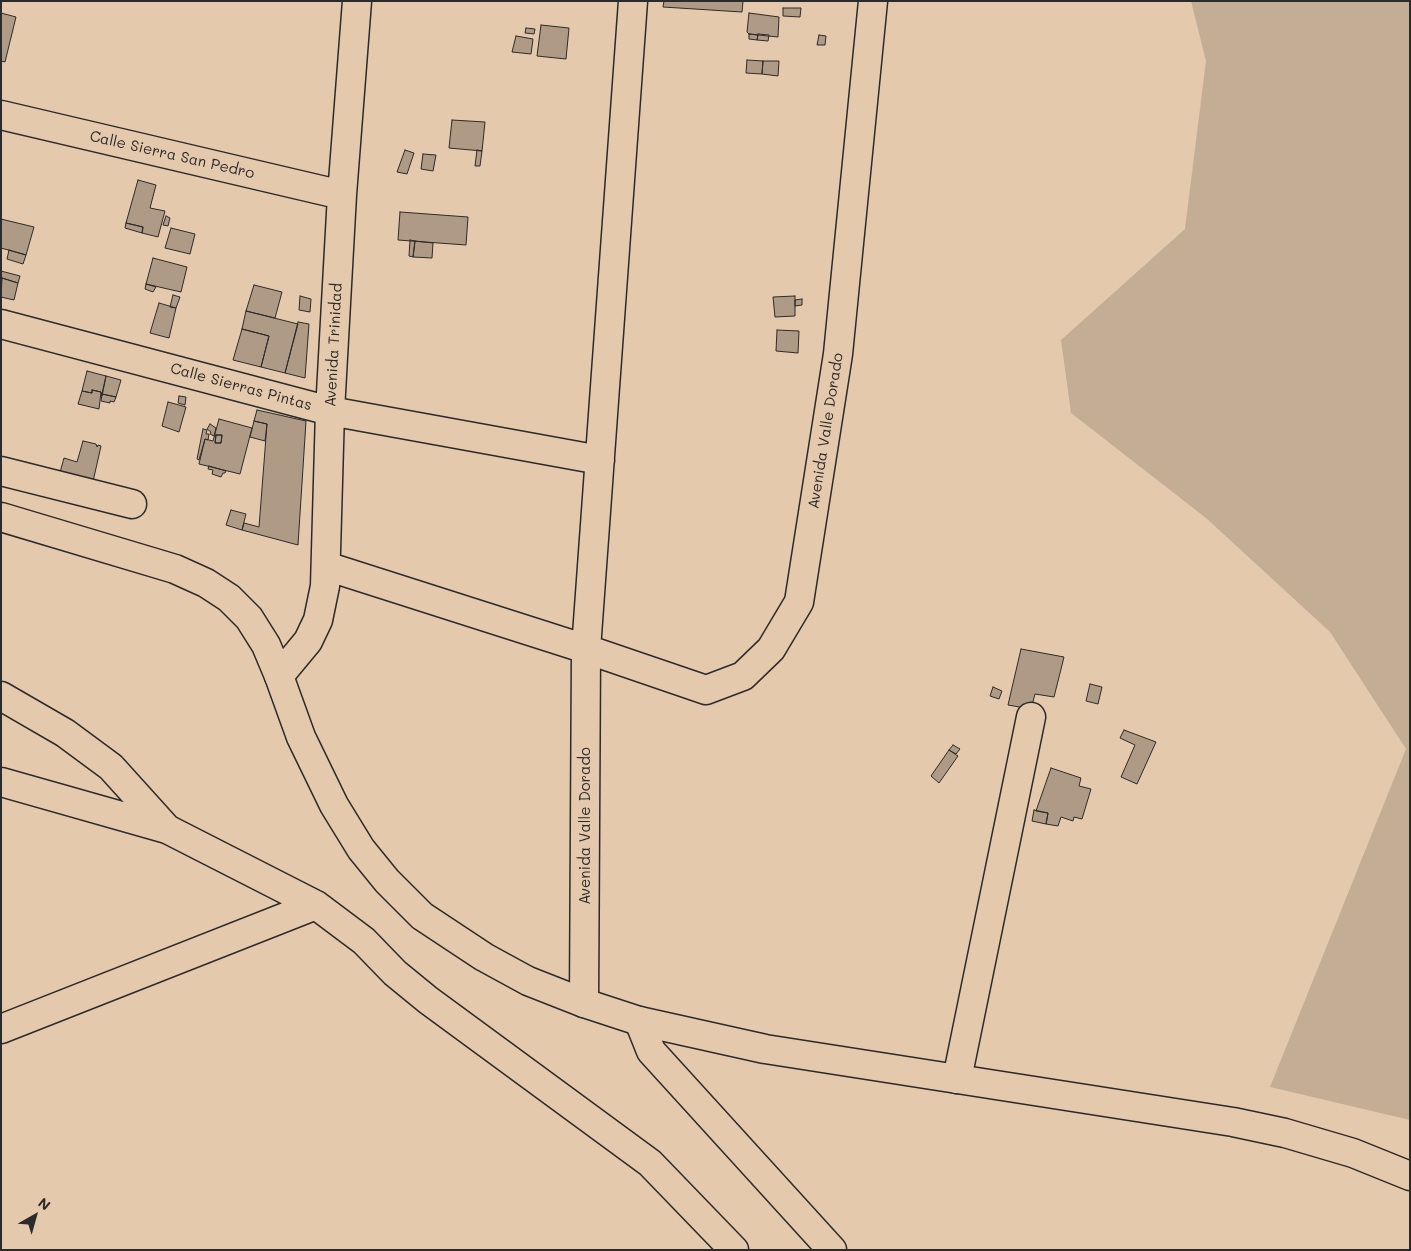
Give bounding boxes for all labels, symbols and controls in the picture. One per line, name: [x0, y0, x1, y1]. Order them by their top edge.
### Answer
street label: Calle Sierra San Pedro: [88, 127, 256, 183]
street label: Avenida Trinidad: [322, 282, 346, 408]
street label: Avenida Valle Dorado: [805, 352, 847, 510]
street label: Calle Sierras Pintas: [168, 359, 314, 415]
street label: Avenida Valle Dorado: [576, 747, 594, 905]
north arrow: [10, 1191, 60, 1241]
text: N: [34, 1193, 55, 1215]

